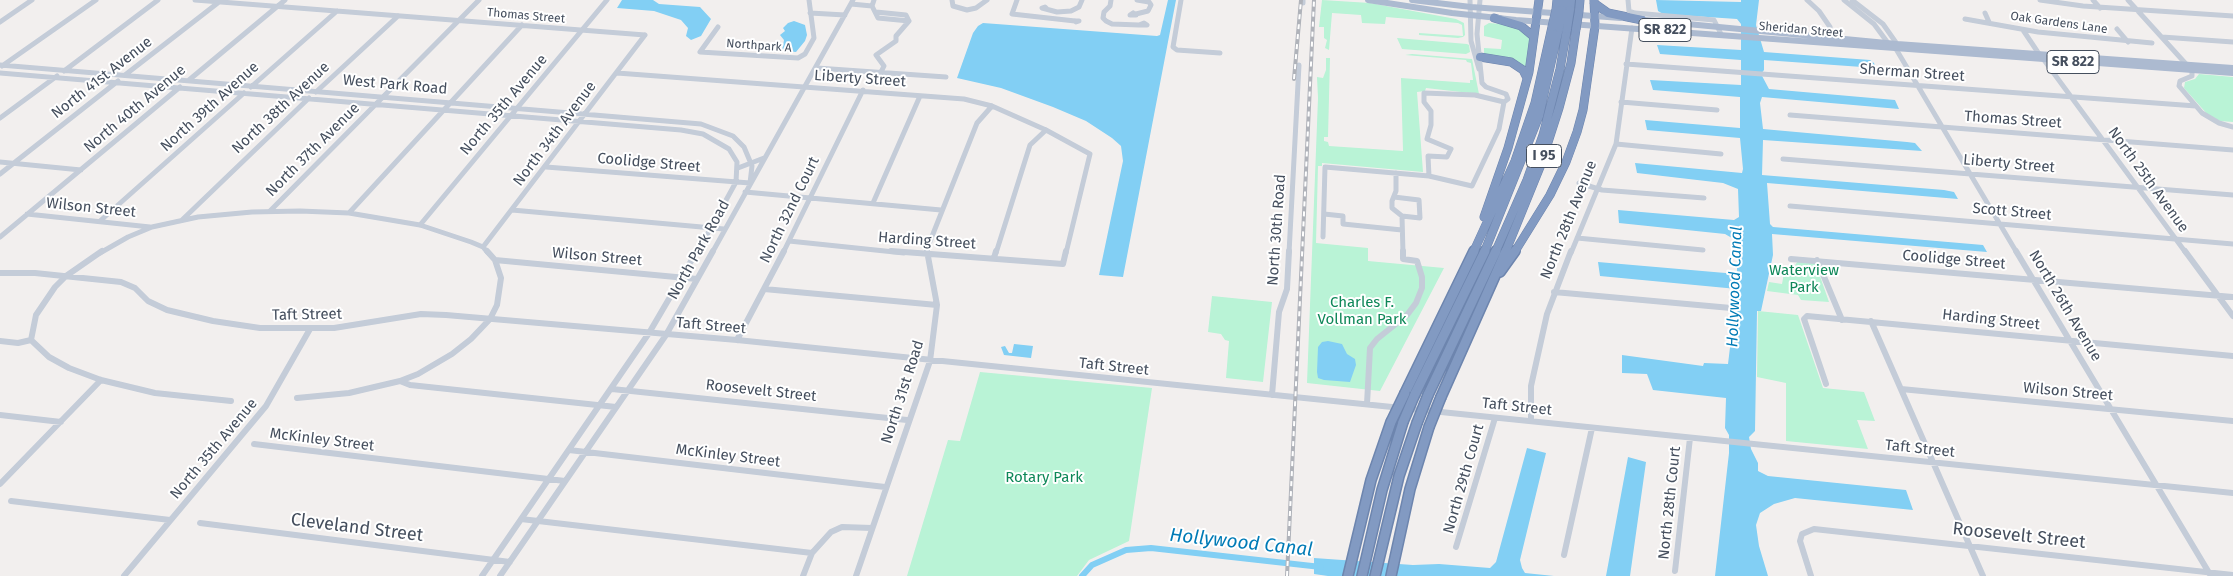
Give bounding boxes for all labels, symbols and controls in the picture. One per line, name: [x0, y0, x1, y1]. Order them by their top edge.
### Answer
street label: Thomas Street: [486, 5, 566, 27]
street label: Oak Gardens Lane: [2010, 9, 2108, 37]
road number: SR 822: [1639, 18, 1691, 42]
street label: Sheridan Street: [1758, 19, 1844, 41]
street label: North 41st Avenue: [48, 33, 156, 123]
street label: Northpark A: [726, 37, 792, 55]
street label: North 35th Avenue: [457, 51, 551, 159]
road number: SR 822: [2047, 51, 2099, 74]
street label: North 39th Avenue: [157, 58, 263, 156]
street label: North 38th Avenue: [229, 58, 333, 158]
street label: Sherman Street: [1859, 60, 1965, 86]
street label: North 40th Avenue: [80, 61, 190, 157]
street label: Liberty Street: [814, 67, 906, 91]
street label: West Park Road: [342, 71, 448, 99]
street label: North 34th Avenue: [510, 78, 600, 190]
street label: North 37th Avenue: [262, 99, 364, 201]
street label: Thomas Street: [1964, 108, 2062, 132]
street label: North 25th Avenue: [2104, 124, 2192, 236]
road number: I 95: [1526, 144, 1562, 168]
street label: Coolidge Street: [597, 150, 701, 176]
street label: Liberty Street: [1962, 151, 2056, 177]
street label: North 32nd Court: [756, 154, 824, 266]
street label: North 28th Avenue: [1537, 158, 1601, 282]
street label: North 30th Road: [1264, 174, 1290, 286]
street label: Wilson Street: [45, 194, 137, 222]
street label: North Park Road: [664, 197, 734, 303]
street label: Scott Street: [1972, 200, 2052, 224]
water label: Hollywood Canal: [1723, 226, 1747, 348]
street label: Harding Street: [877, 229, 977, 253]
street label: Wilson Street: [551, 244, 643, 270]
street label: Coolidge Street: [1902, 247, 2006, 273]
street label: North 26th Avenue: [2025, 247, 2105, 365]
park label: Waterview Park: [1769, 262, 1839, 297]
park label: Charles F. Vollman Park: [1318, 294, 1406, 329]
street label: Taft Street: [272, 305, 342, 325]
street label: Harding Street: [1941, 306, 2041, 334]
street label: Taft Street: [675, 314, 747, 338]
street label: North 31st Road: [878, 338, 928, 446]
street label: Taft Street: [1078, 354, 1150, 380]
street label: Roosevelt Street: [705, 376, 817, 406]
street label: Wilson Street: [2022, 379, 2114, 405]
street label: Taft Street: [1481, 394, 1553, 420]
street label: North 35th Avenue: [167, 395, 261, 503]
street label: North 29th Court: [1440, 422, 1488, 536]
street label: McKinley Street: [269, 425, 375, 455]
street label: Taft Street: [1884, 436, 1956, 462]
street label: McKinley Street: [675, 441, 781, 471]
street label: North 28th Court: [1655, 446, 1685, 560]
park label: Rotary Park: [1005, 469, 1083, 487]
street label: Cleveland Street: [290, 509, 424, 547]
street label: Roosevelt Street: [1951, 518, 2087, 554]
water label: Hollywood Canal: [1168, 524, 1314, 562]

